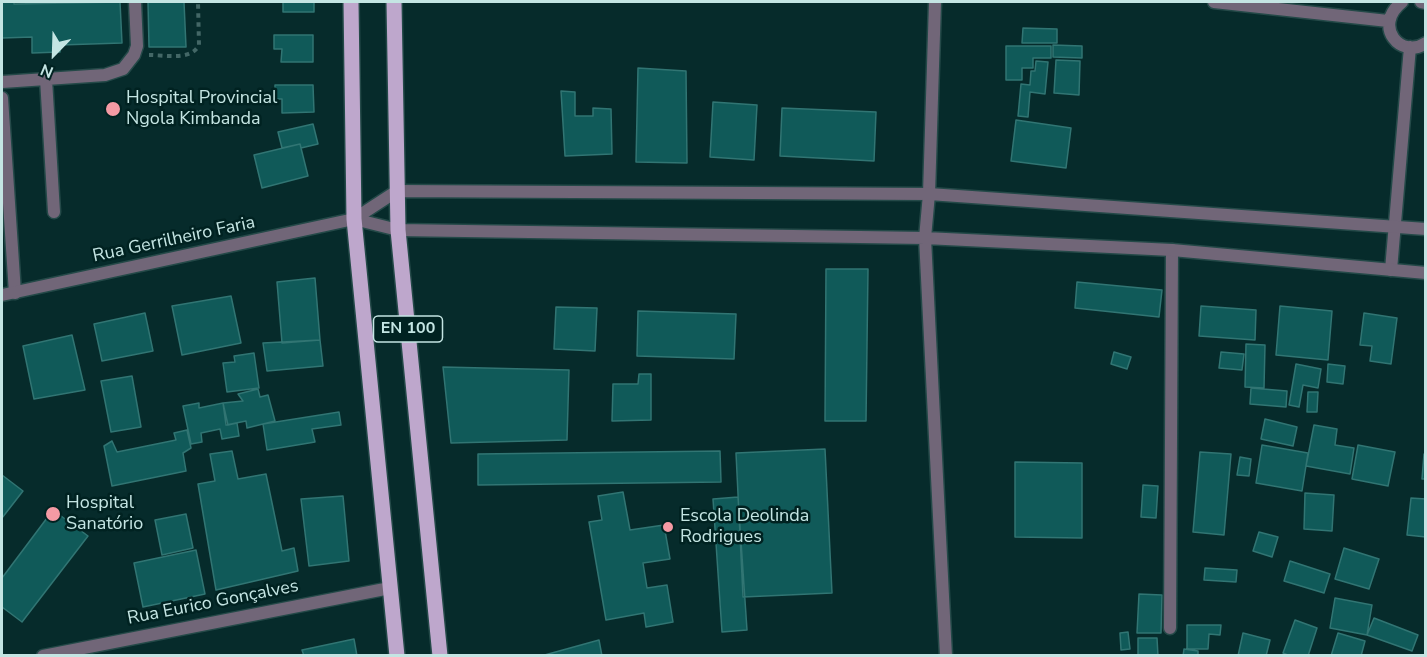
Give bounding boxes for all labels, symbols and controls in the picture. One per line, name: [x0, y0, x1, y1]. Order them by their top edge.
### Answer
north arrow: [24, 24, 84, 84]
text: N: [37, 58, 57, 83]
place label: Hospital Provincial Ngola Kimbanda: [126, 88, 277, 130]
marker: Hospital Provincial Ngola Kimbanda: [104, 100, 122, 118]
street label: Rua Gerrilheiro Faria: [91, 212, 257, 268]
road number: EN 100: [374, 316, 442, 342]
place label: Hospital Sanatório: [66, 493, 143, 536]
marker: Hospital Sanatório: [44, 505, 62, 523]
place label: Escola Deolinda Rodrigues: [680, 506, 809, 548]
marker: Escola Deolinda Rodrigues: [661, 520, 675, 534]
street label: Rua Eurico Gonçalves: [126, 576, 300, 630]

